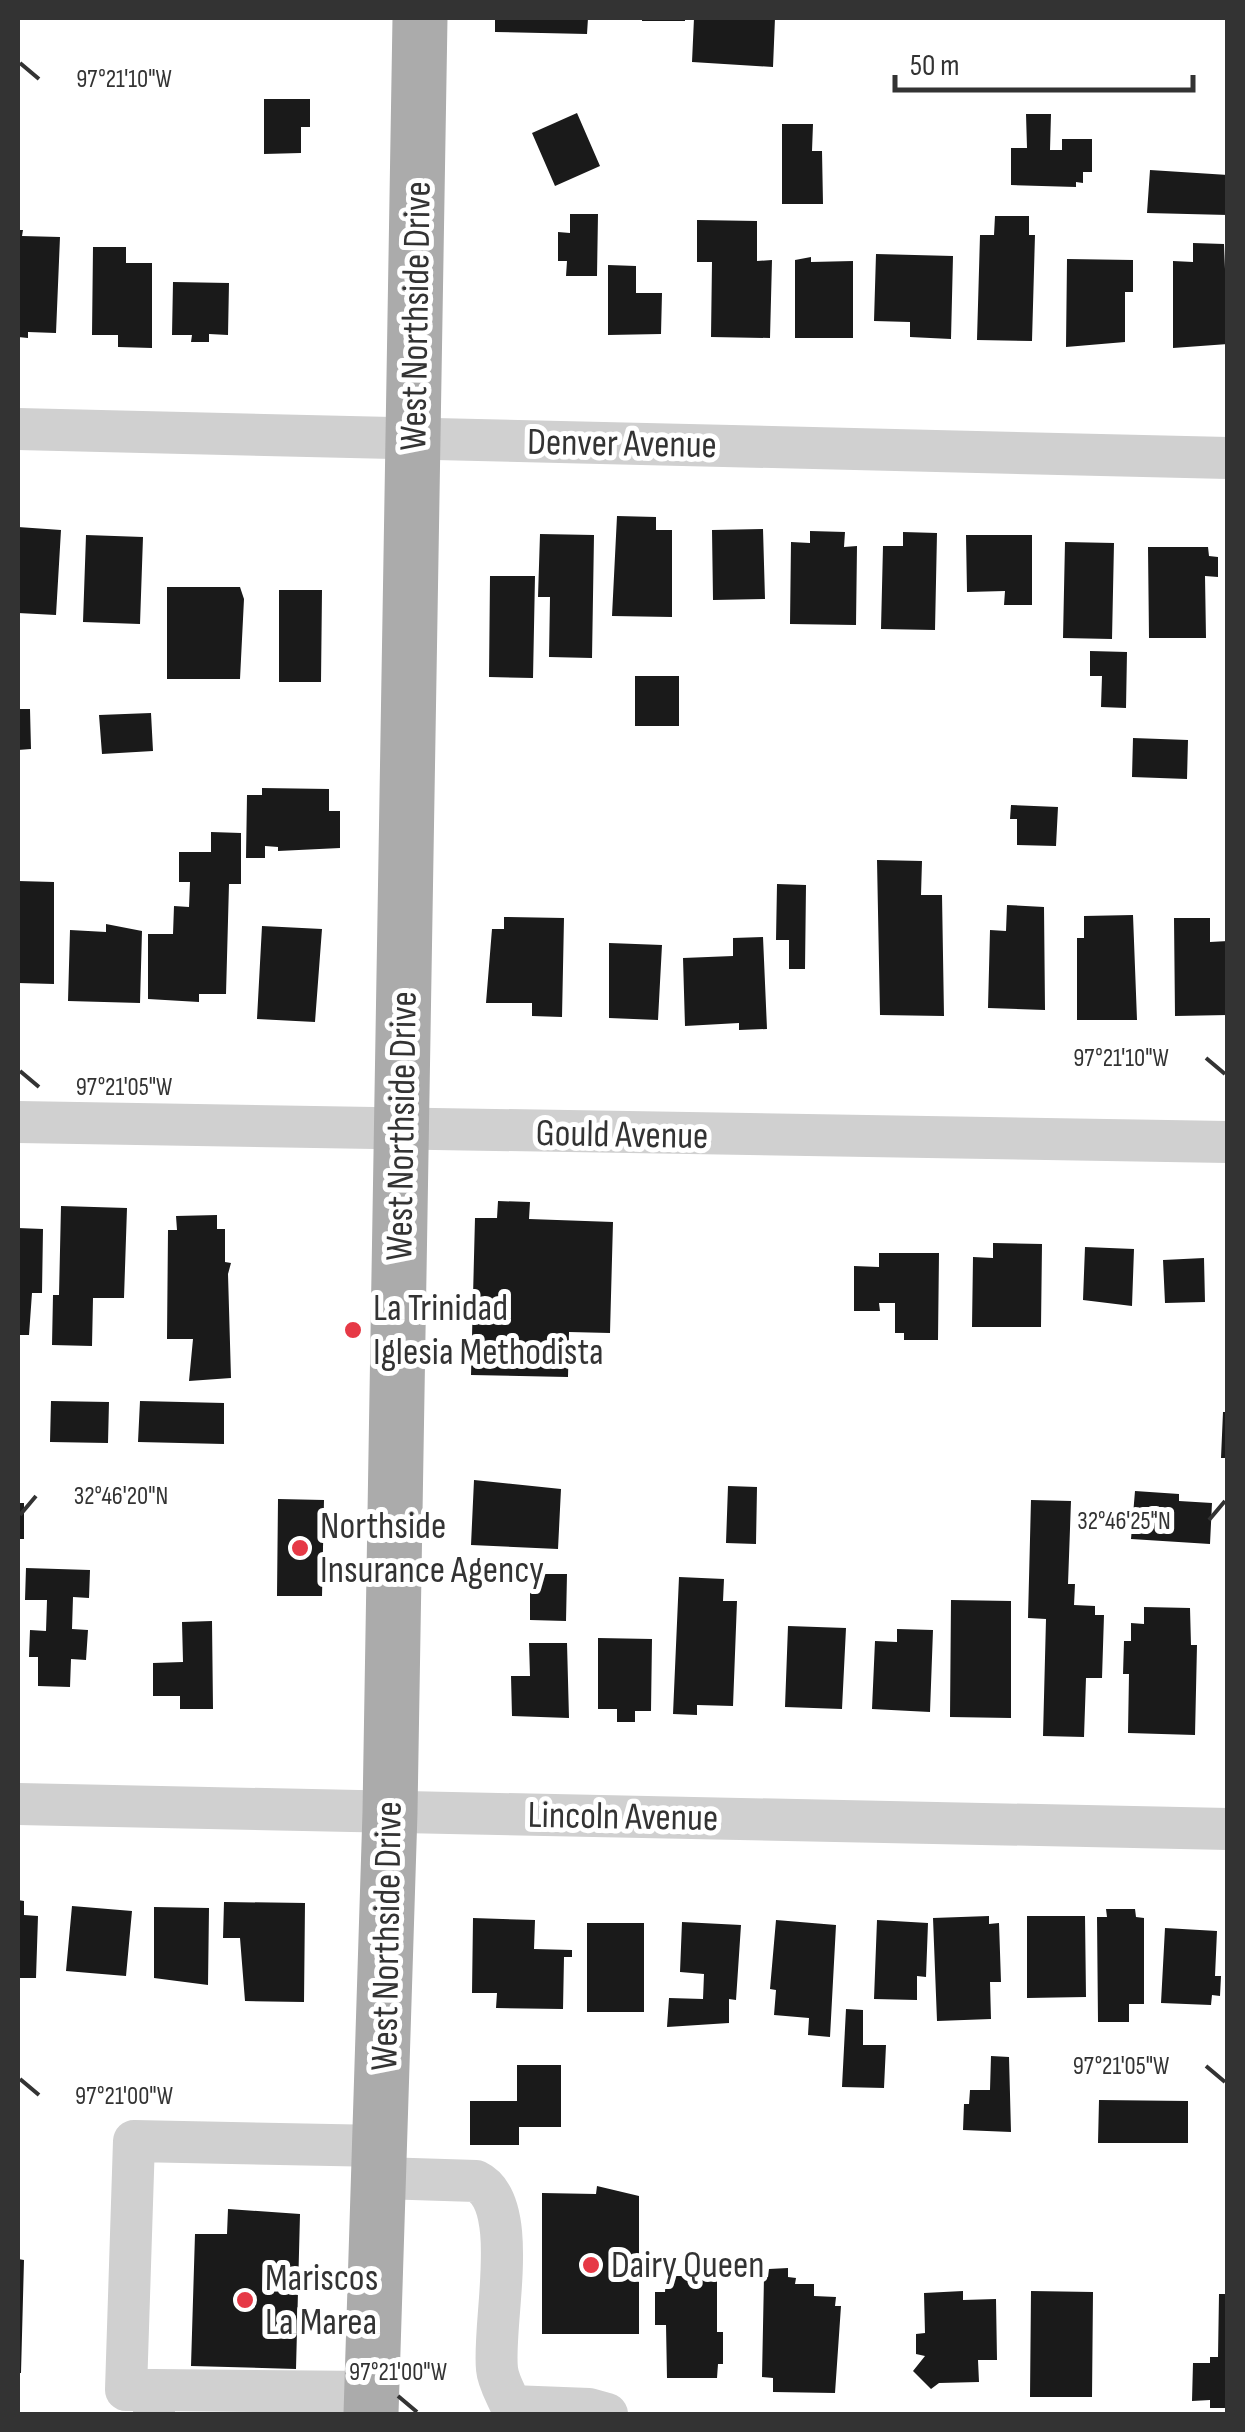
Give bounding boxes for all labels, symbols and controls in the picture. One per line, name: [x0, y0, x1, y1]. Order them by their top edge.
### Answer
scale bar: [895, 30, 1192, 92]
text: 50 m: [910, 48, 959, 84]
text: 97°21'10"W: [76, 64, 172, 95]
street label: West Northside Drive: [391, 181, 441, 451]
street label: Denver Avenue: [527, 420, 717, 468]
street label: West Northside Drive: [377, 991, 427, 1261]
text: 97°21'10"W: [1073, 1043, 1169, 1074]
text: 97°21'05"W: [76, 1072, 172, 1103]
street label: Gould Avenue: [535, 1111, 709, 1159]
place label: La Trinidad Iglesia Methodista: [373, 1286, 604, 1375]
marker: La Trinidad Iglesia Methodista: [342, 1319, 364, 1341]
text: 32°46'20"N: [74, 1481, 168, 1512]
place label: Northside Insurance Agency: [320, 1504, 544, 1593]
text: 32°46'25"N: [1077, 1506, 1171, 1537]
marker: Northside Insurance Agency: [289, 1537, 311, 1559]
street label: Lincoln Avenue: [527, 1793, 719, 1841]
street label: West Northside Drive: [362, 1801, 412, 2071]
text: 97°21'05"W: [1073, 2051, 1169, 2082]
text: 97°21'00"W: [75, 2081, 173, 2112]
place label: Dairy Queen: [611, 2243, 764, 2288]
marker: Dairy Queen: [580, 2254, 602, 2276]
place label: Mariscos La Marea: [265, 2256, 378, 2345]
marker: Mariscos La Marea: [234, 2289, 256, 2311]
text: 97°21'00"W: [349, 2357, 447, 2388]

